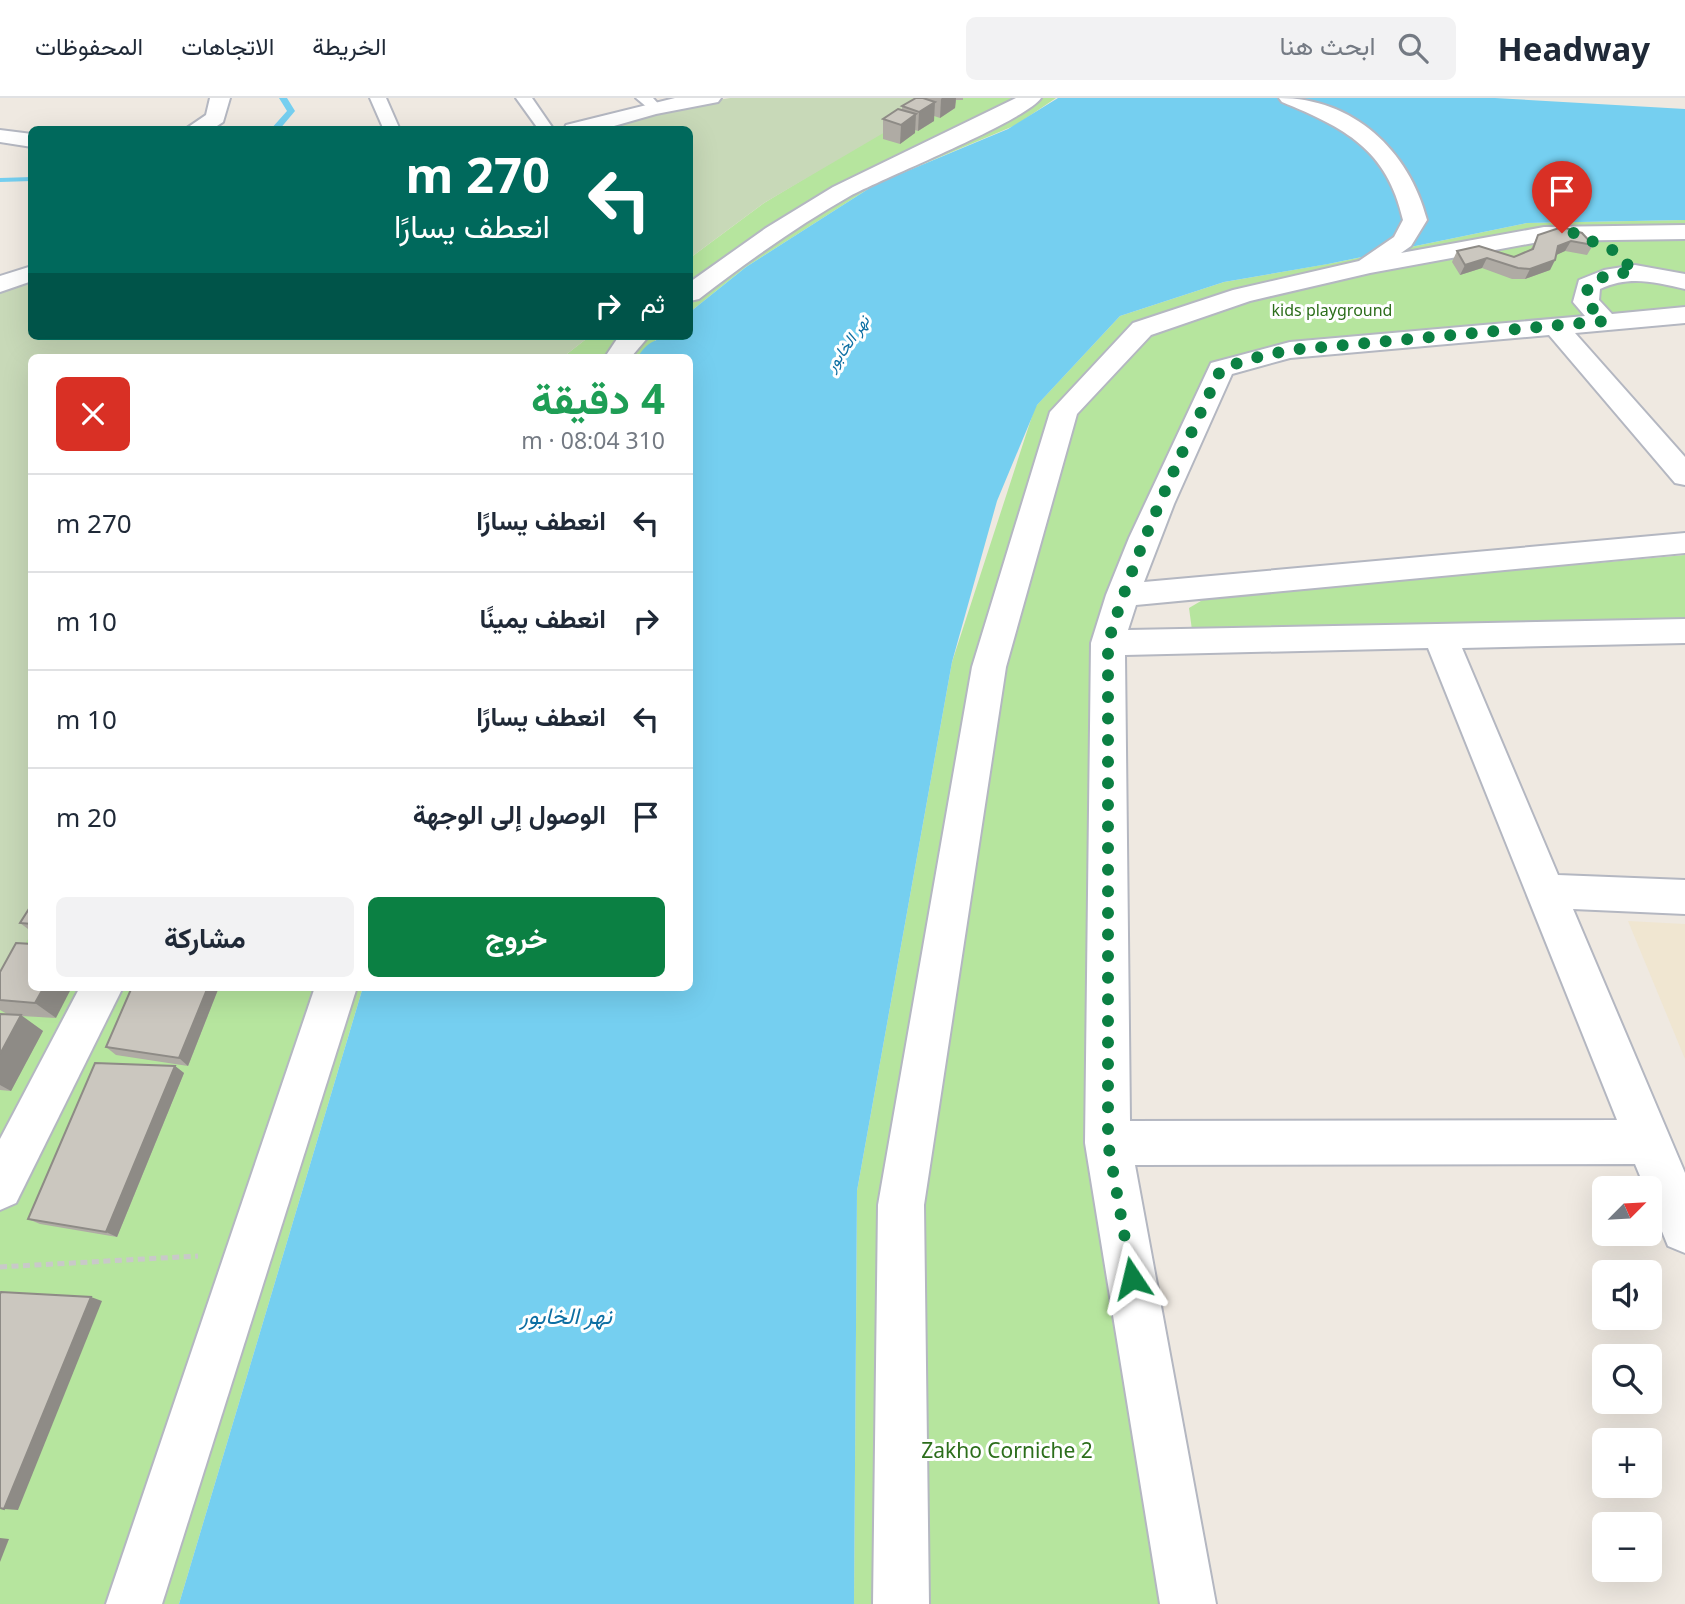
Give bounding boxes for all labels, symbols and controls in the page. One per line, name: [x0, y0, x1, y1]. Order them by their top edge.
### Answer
search box: [966, 17, 1456, 80]
text: Headway: [1498, 26, 1650, 71]
text: ابحث هنا: [1280, 27, 1376, 63]
text: المحفوظات: [35, 29, 143, 62]
text: الاتجاهات: [181, 29, 274, 62]
text: الخريطة: [312, 29, 387, 62]
icon: search: [1394, 29, 1432, 67]
text: 270 m: [405, 141, 550, 207]
icon: left: [574, 154, 665, 245]
pin: [1532, 161, 1592, 233]
icon: arrive: [1543, 172, 1581, 210]
text: انعطف يسارًا: [394, 204, 550, 247]
text: ثم: [641, 285, 665, 321]
icon: right: [589, 287, 627, 325]
park label: kids playground: [1272, 299, 1392, 321]
water label: نهر الخابور: [819, 309, 875, 376]
text: 4 دقيقة: [531, 369, 665, 426]
button: close: [56, 377, 130, 451]
text: 310 m · 08:04: [521, 424, 665, 456]
text: انعطف يسارًا: [476, 502, 606, 538]
icon: left: [627, 504, 665, 542]
text: 270 m: [56, 505, 132, 541]
text: انعطف يمينًا: [479, 600, 606, 636]
icon: right: [627, 602, 665, 640]
text: 10 m: [56, 603, 117, 639]
text: انعطف يسارًا: [476, 698, 606, 734]
icon: left: [627, 700, 665, 738]
text: 10 m: [56, 701, 117, 737]
text: الوصول إلى الوجهة: [413, 796, 606, 832]
icon: arrive: [627, 798, 665, 836]
text: 20 m: [56, 799, 117, 835]
button: مشاركة: [56, 897, 354, 977]
button: خروج: [368, 897, 665, 977]
north arrow: [1592, 1176, 1662, 1246]
map controls: [1592, 1176, 1662, 1582]
position arrow: [1095, 1241, 1169, 1315]
button: sound: [1592, 1260, 1662, 1330]
water label: نهر الخابور: [518, 1299, 613, 1331]
button: search: [1592, 1344, 1662, 1414]
button: +: [1592, 1428, 1662, 1498]
park label: Zakho Corniche 2: [921, 1436, 1093, 1464]
button: −: [1592, 1512, 1662, 1582]

